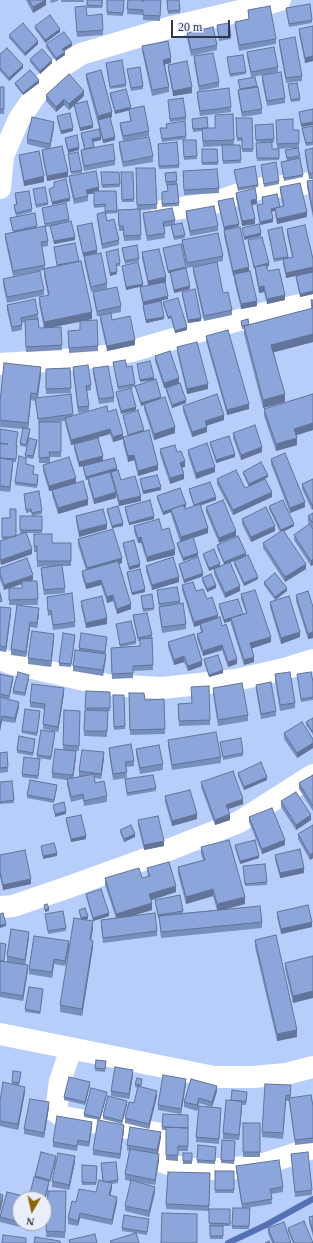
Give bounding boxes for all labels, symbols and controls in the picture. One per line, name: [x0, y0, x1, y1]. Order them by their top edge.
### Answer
scale bar: [173, 12, 232, 38]
text: 20 m: [178, 20, 202, 34]
north arrow: [12, 1191, 52, 1231]
text: N: [25, 1215, 35, 1228]

